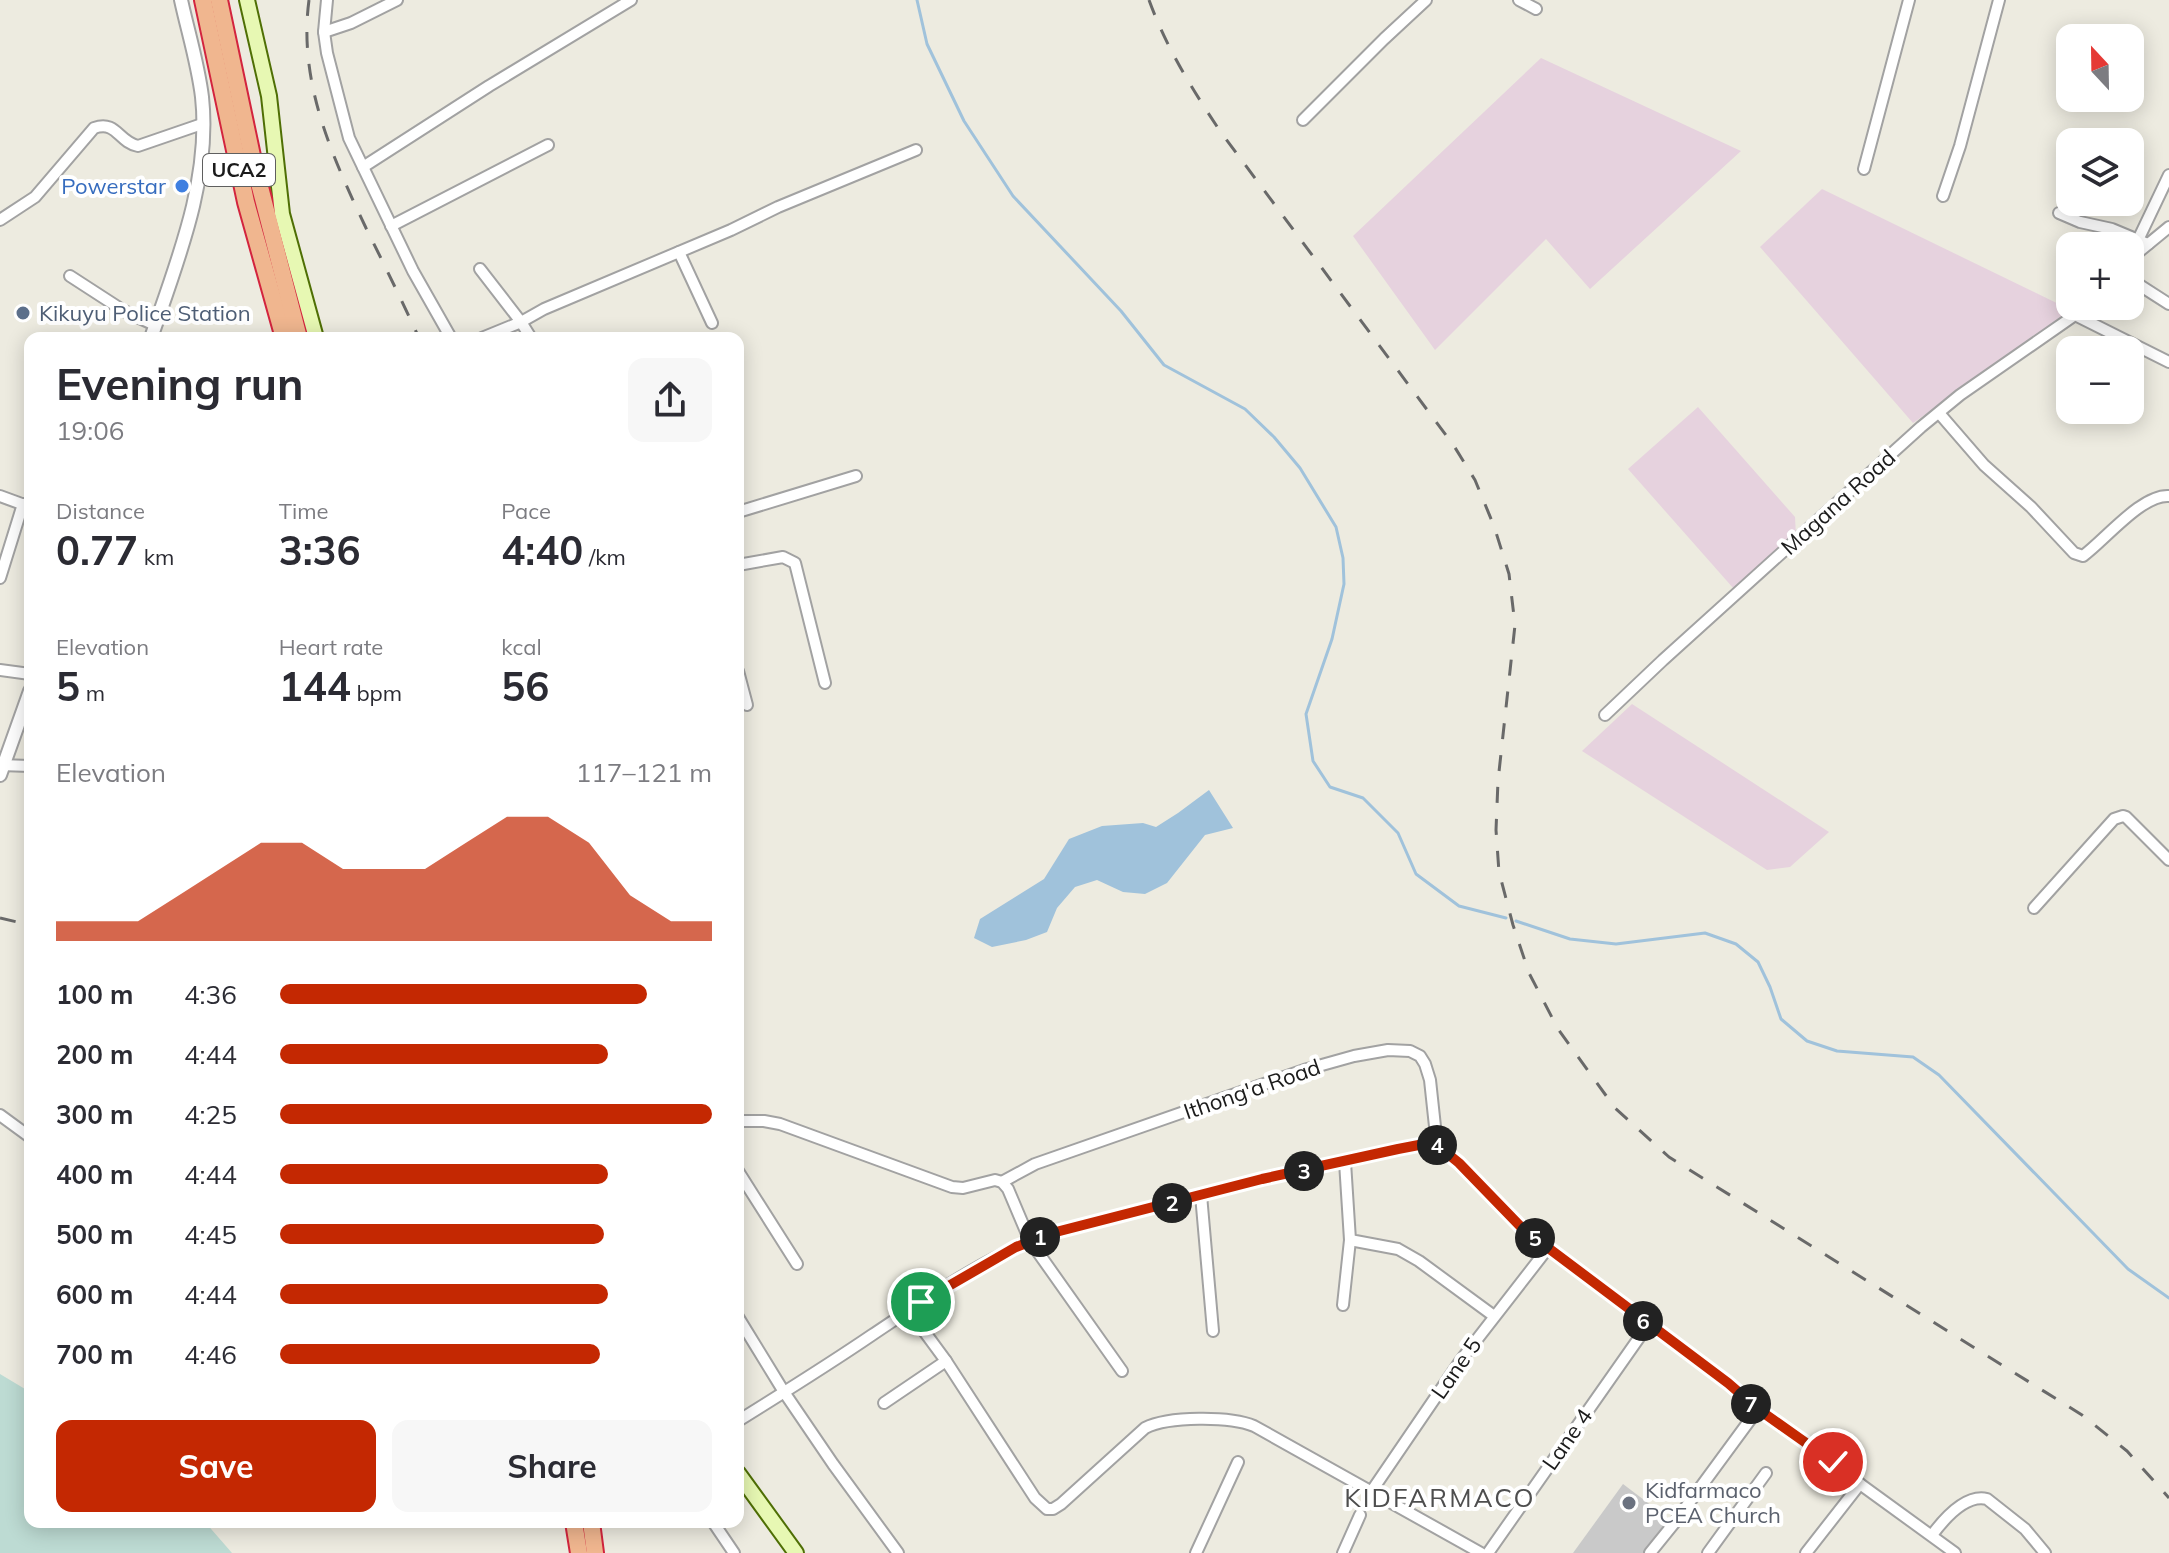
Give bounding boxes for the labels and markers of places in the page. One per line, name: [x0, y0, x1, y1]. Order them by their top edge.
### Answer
place label: Powerstar: [61, 172, 166, 200]
marker: Powerstar: [173, 177, 191, 195]
place label: Kikuyu Police Station: [39, 299, 251, 327]
marker: Kikuyu Police Station: [14, 304, 32, 322]
pin: 4: [1417, 1125, 1457, 1165]
pin: 3: [1284, 1151, 1324, 1191]
pin: 2: [1152, 1183, 1192, 1223]
pin: 1: [1020, 1217, 1060, 1257]
pin: 5: [1515, 1218, 1555, 1258]
pin: [887, 1268, 955, 1336]
pin: 6: [1623, 1301, 1663, 1341]
pin: 7: [1731, 1384, 1771, 1424]
pin: [1799, 1428, 1867, 1496]
place label: Kidfarmaco PCEA Church: [1645, 1476, 1781, 1529]
marker: Kidfarmaco PCEA Church: [1620, 1494, 1638, 1512]

